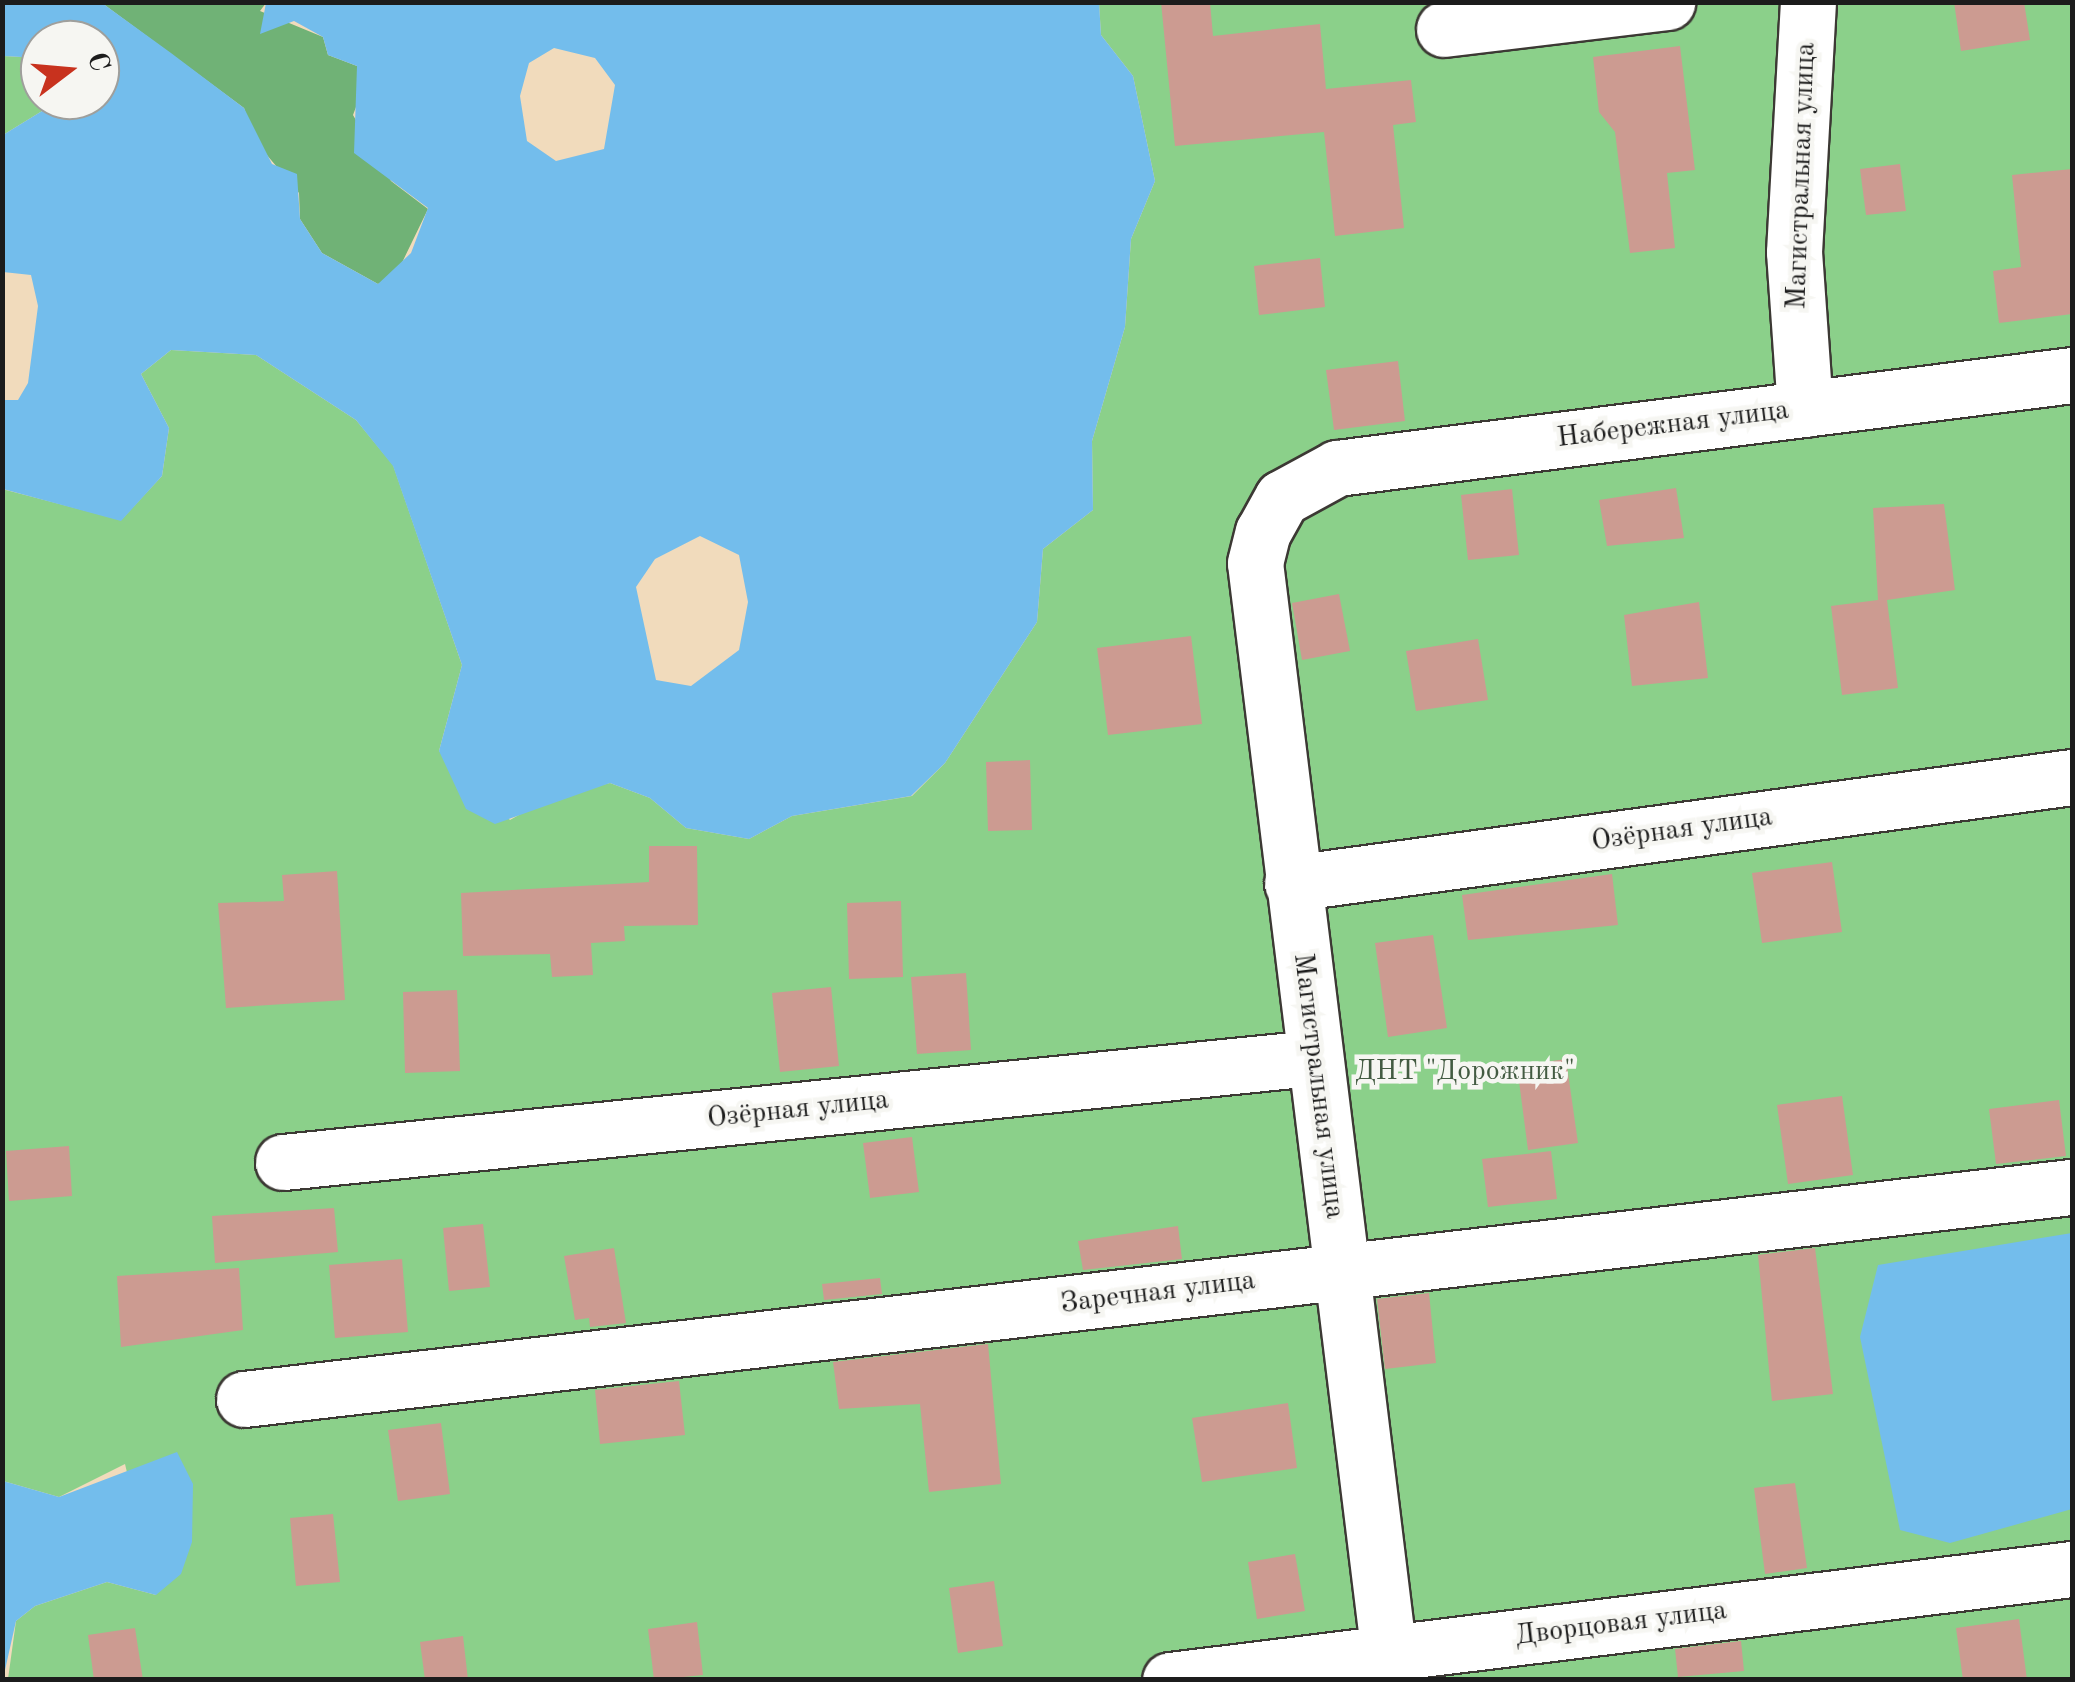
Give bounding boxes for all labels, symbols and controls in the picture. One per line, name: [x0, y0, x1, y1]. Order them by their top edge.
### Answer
north arrow: [20, 20, 120, 120]
street label: Магистральная улица: [1781, 42, 1823, 310]
text: С: [81, 50, 113, 75]
street label: Набережная улица: [1555, 394, 1791, 456]
street label: Озёрная улица: [1589, 801, 1775, 859]
street label: Магистральная улица: [1285, 951, 1351, 1221]
park label: ДНТ "Дорожник": [1355, 1055, 1575, 1089]
street label: Озёрная улица: [706, 1084, 890, 1136]
street label: Заречная улица: [1059, 1264, 1257, 1322]
street label: Дворцовая улица: [1513, 1594, 1729, 1654]

